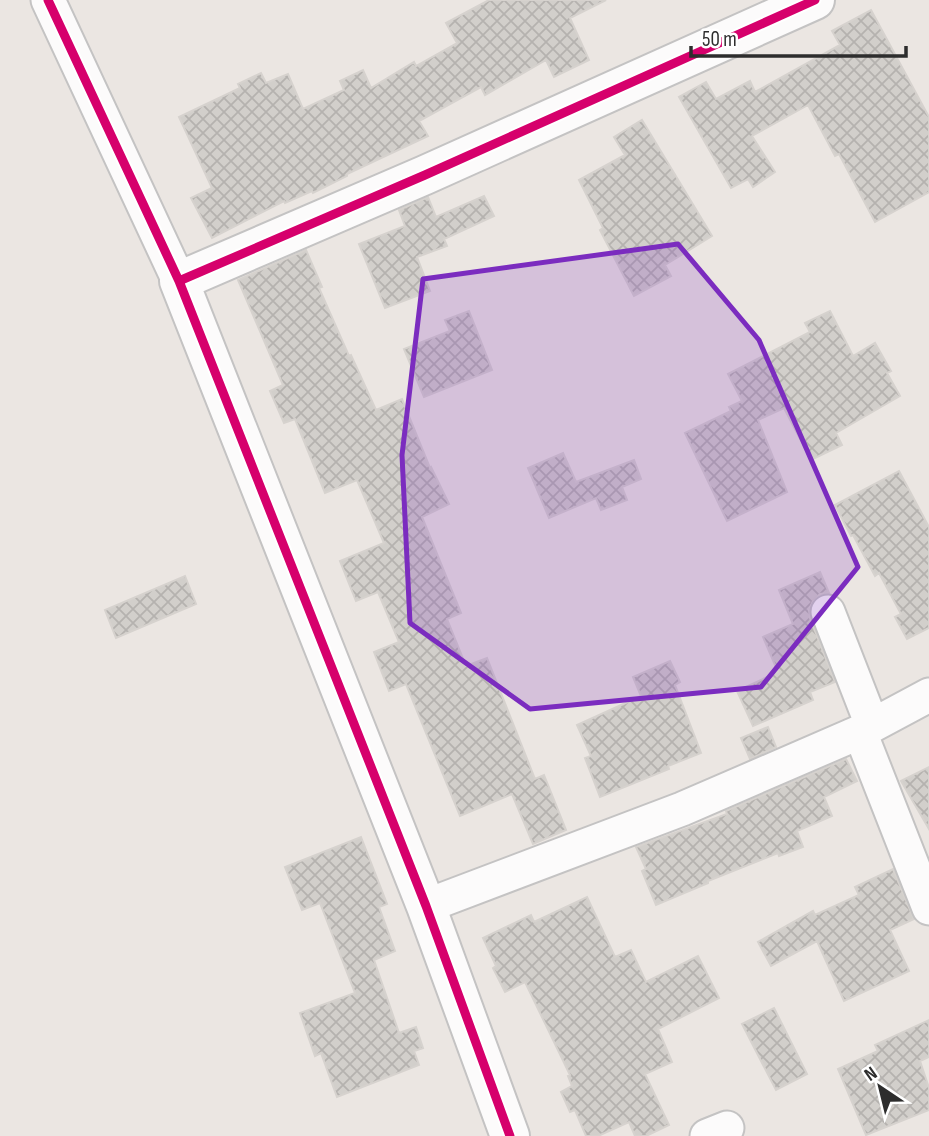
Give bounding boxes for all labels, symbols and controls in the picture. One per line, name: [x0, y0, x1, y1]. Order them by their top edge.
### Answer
scale bar: [691, 14, 906, 58]
text: 50 m: [702, 27, 737, 52]
north arrow: [845, 1052, 915, 1122]
text: N: [860, 1062, 882, 1087]

